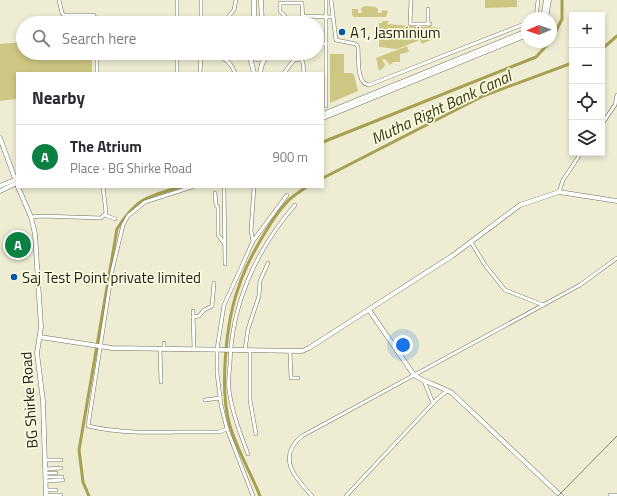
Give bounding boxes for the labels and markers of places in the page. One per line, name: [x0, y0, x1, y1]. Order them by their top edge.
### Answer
place label: A1, Jasminium: [350, 21, 440, 44]
marker: A1, Jasminium: [337, 27, 347, 37]
pin: A: [5, 230, 31, 260]
place label: Saj Test Point private limited: [22, 266, 201, 289]
marker: Saj Test Point private limited: [9, 272, 19, 282]

